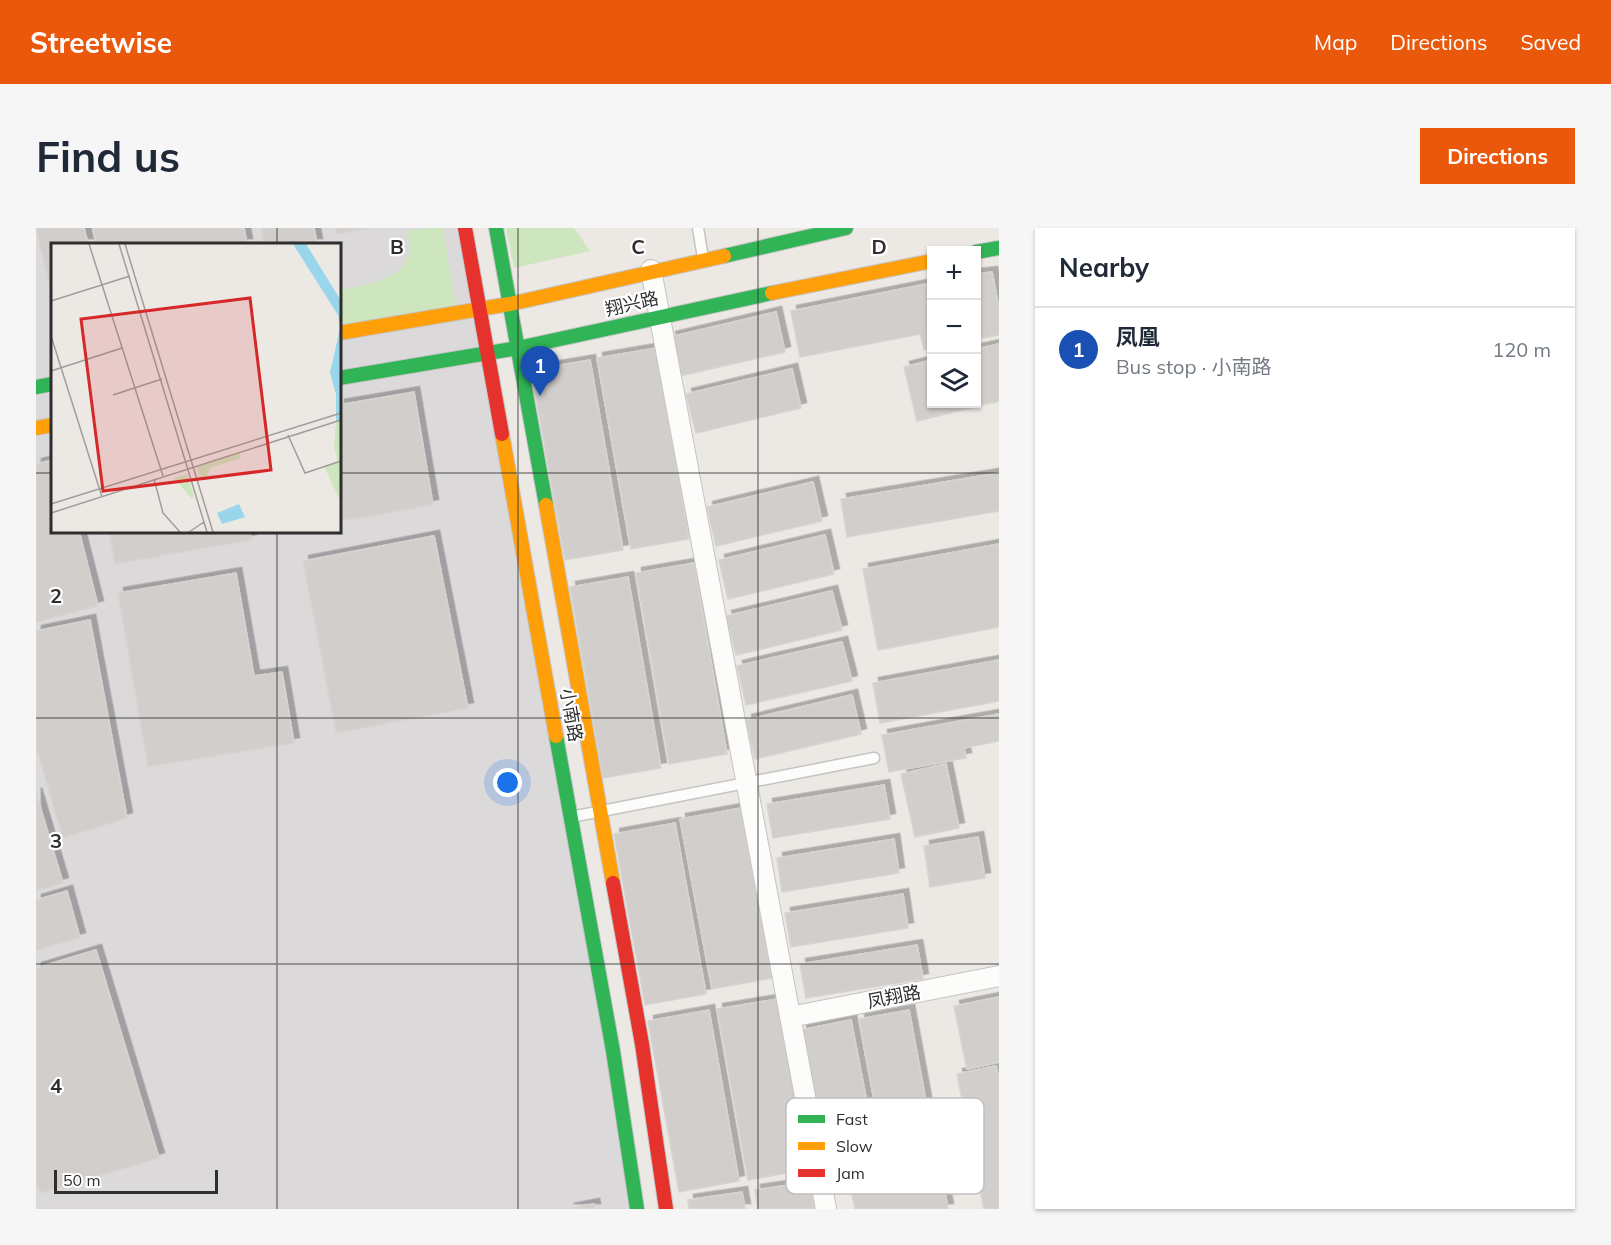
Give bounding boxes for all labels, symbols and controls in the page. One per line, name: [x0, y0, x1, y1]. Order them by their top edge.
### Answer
text: Streetwise: [30, 25, 172, 60]
text: Map: [1314, 29, 1357, 55]
text: Directions: [1390, 29, 1487, 55]
text: Saved: [1520, 29, 1581, 55]
button: Directions: [1420, 128, 1575, 184]
text: Find us: [36, 130, 180, 183]
text: B: [390, 234, 404, 259]
text: C: [631, 234, 645, 259]
text: D: [871, 234, 887, 259]
inset map: [51, 243, 340, 532]
map controls: [927, 246, 981, 408]
button: +: [927, 246, 981, 300]
text: Nearby: [1059, 251, 1149, 284]
street label: 翔兴路: [603, 286, 661, 321]
button: −: [927, 300, 981, 354]
text: 凤凰: [1116, 323, 1160, 351]
text: 1: [1073, 337, 1085, 362]
text: 120 m: [1492, 337, 1551, 362]
pin: 1: [520, 346, 560, 396]
button: layers: [927, 354, 981, 408]
text: Bus stop · 小南路: [1116, 354, 1271, 379]
text: 2: [50, 583, 62, 608]
street label: 小南路: [555, 686, 588, 743]
your location: [493, 768, 522, 797]
text: 3: [50, 828, 62, 853]
street label: 凤翔路: [865, 980, 923, 1013]
text: 4: [50, 1073, 62, 1098]
legend: [786, 1098, 984, 1194]
text: Fast: [836, 1109, 868, 1129]
text: Slow: [836, 1136, 873, 1156]
text: Jam: [836, 1163, 865, 1183]
scale bar: [54, 1167, 218, 1194]
text: 50 m: [63, 1170, 100, 1190]

